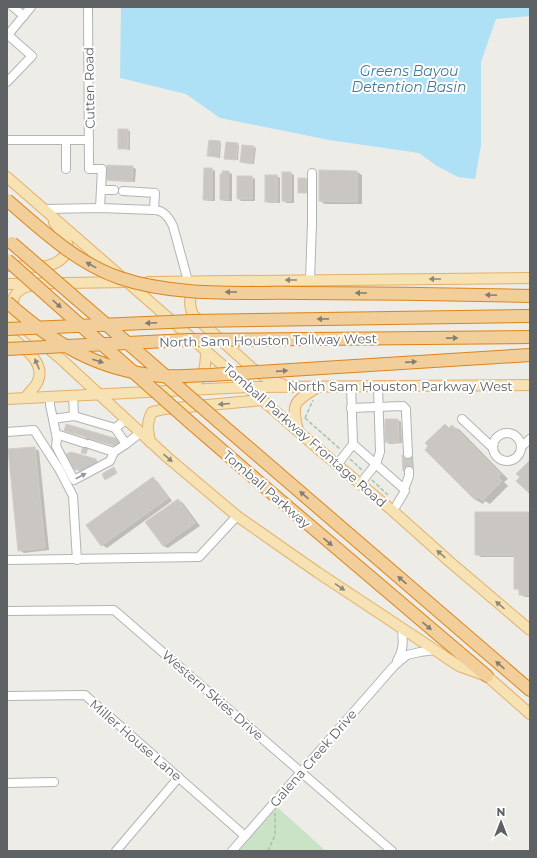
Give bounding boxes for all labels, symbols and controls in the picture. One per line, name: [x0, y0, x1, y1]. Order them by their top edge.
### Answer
street label: Cutten Road: [80, 47, 98, 129]
water label: Greens Bayou Detention Basin: [352, 62, 466, 96]
one-way arrow: [86, 261, 97, 268]
one-way arrow: [428, 276, 441, 282]
one-way arrow: [284, 277, 297, 283]
one-way arrow: [224, 289, 237, 295]
one-way arrow: [354, 290, 367, 296]
one-way arrow: [484, 292, 497, 298]
one-way arrow: [52, 299, 62, 309]
one-way arrow: [316, 316, 329, 322]
one-way arrow: [145, 319, 157, 326]
street label: North Sam Houston Tollway West: [159, 330, 377, 350]
one-way arrow: [446, 335, 459, 341]
one-way arrow: [33, 358, 40, 370]
one-way arrow: [92, 359, 104, 365]
one-way arrow: [405, 359, 417, 366]
street label: Tomball Parkway Frontage Road: [220, 360, 390, 510]
one-way arrow: [276, 367, 288, 374]
street label: North Sam Houston Parkway West: [287, 378, 513, 394]
one-way arrow: [218, 400, 230, 407]
street label: Tomball Parkway: [220, 447, 314, 531]
one-way arrow: [163, 454, 174, 463]
one-way arrow: [75, 473, 87, 480]
one-way arrow: [298, 491, 309, 500]
one-way arrow: [323, 537, 334, 546]
one-way arrow: [436, 550, 447, 559]
one-way arrow: [397, 575, 407, 585]
one-way arrow: [335, 583, 345, 591]
one-way arrow: [495, 600, 506, 609]
one-way arrow: [422, 621, 433, 630]
street label: Western Skies Drive: [159, 647, 267, 743]
one-way arrow: [495, 660, 506, 669]
street label: Miller House Lane: [87, 696, 185, 784]
street label: Galena Creek Drive: [266, 706, 360, 810]
north arrow: [481, 802, 521, 842]
text: N: [497, 805, 505, 819]

